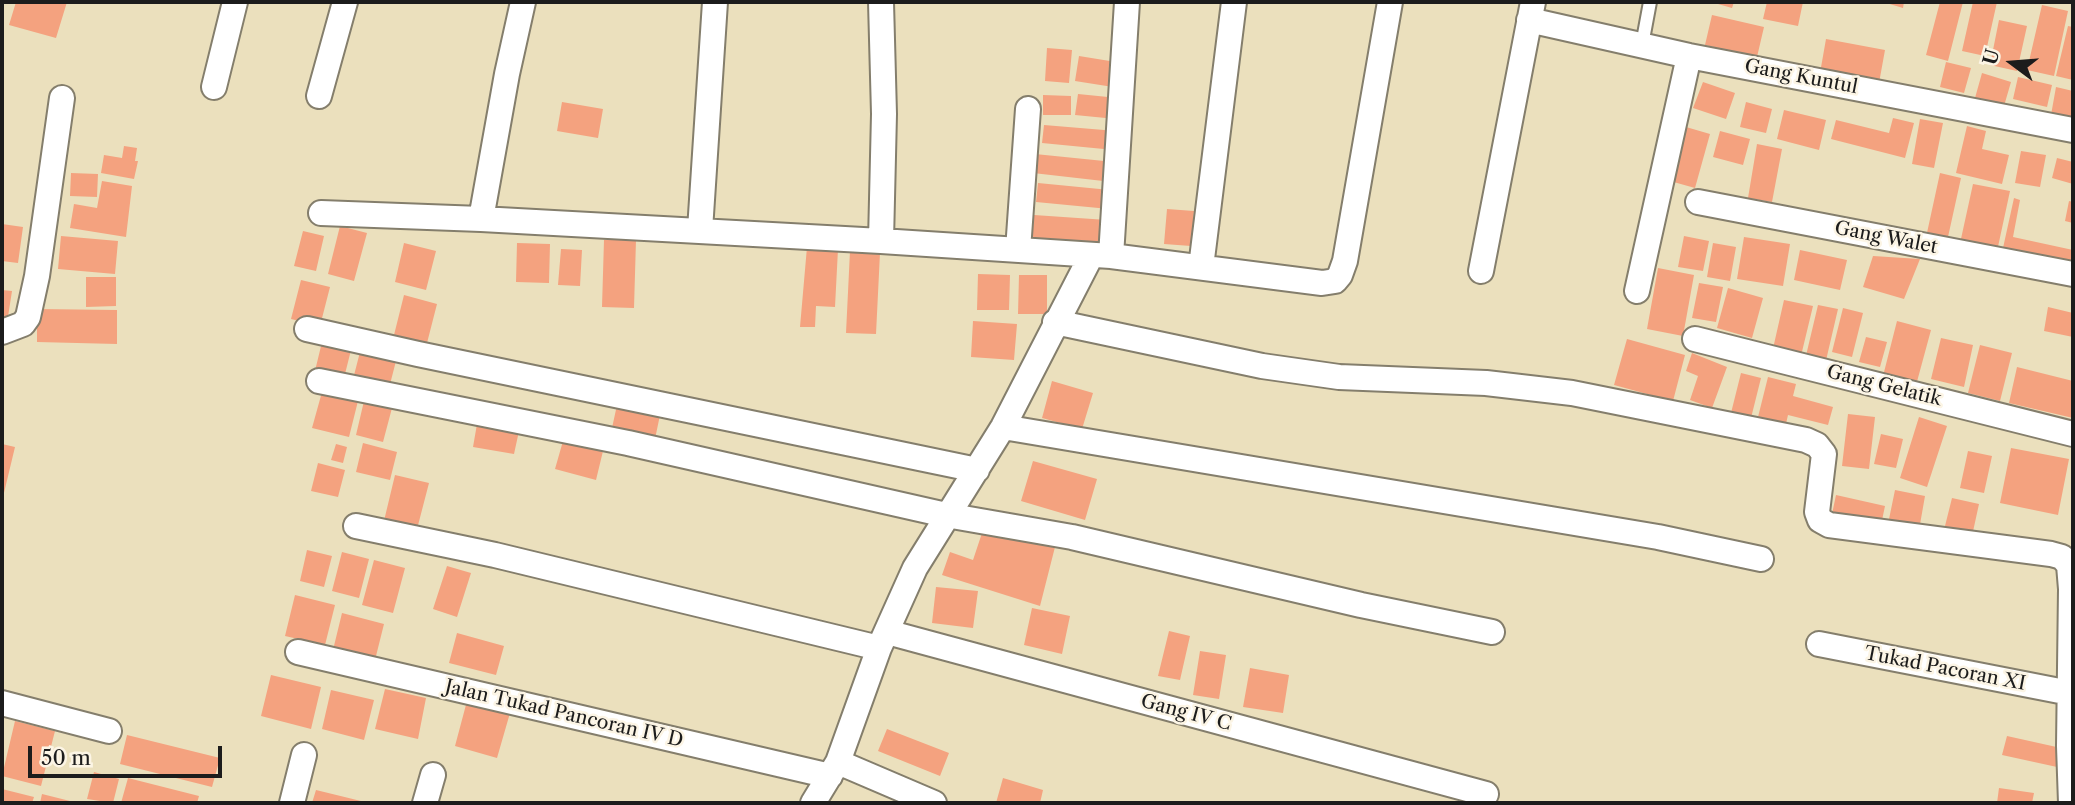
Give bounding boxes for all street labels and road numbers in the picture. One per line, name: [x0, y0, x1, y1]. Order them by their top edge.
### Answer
street label: Gang Kuntul: [1743, 55, 1859, 99]
street label: Gang Walet: [1833, 217, 1939, 259]
street label: Gang Gelatik: [1824, 361, 1944, 411]
street label: Tukad Pacoran XI: [1863, 642, 2027, 696]
street label: Jalan Tukad Pancoran IV D: [443, 675, 685, 753]
street label: Gang IV C: [1138, 690, 1234, 736]

